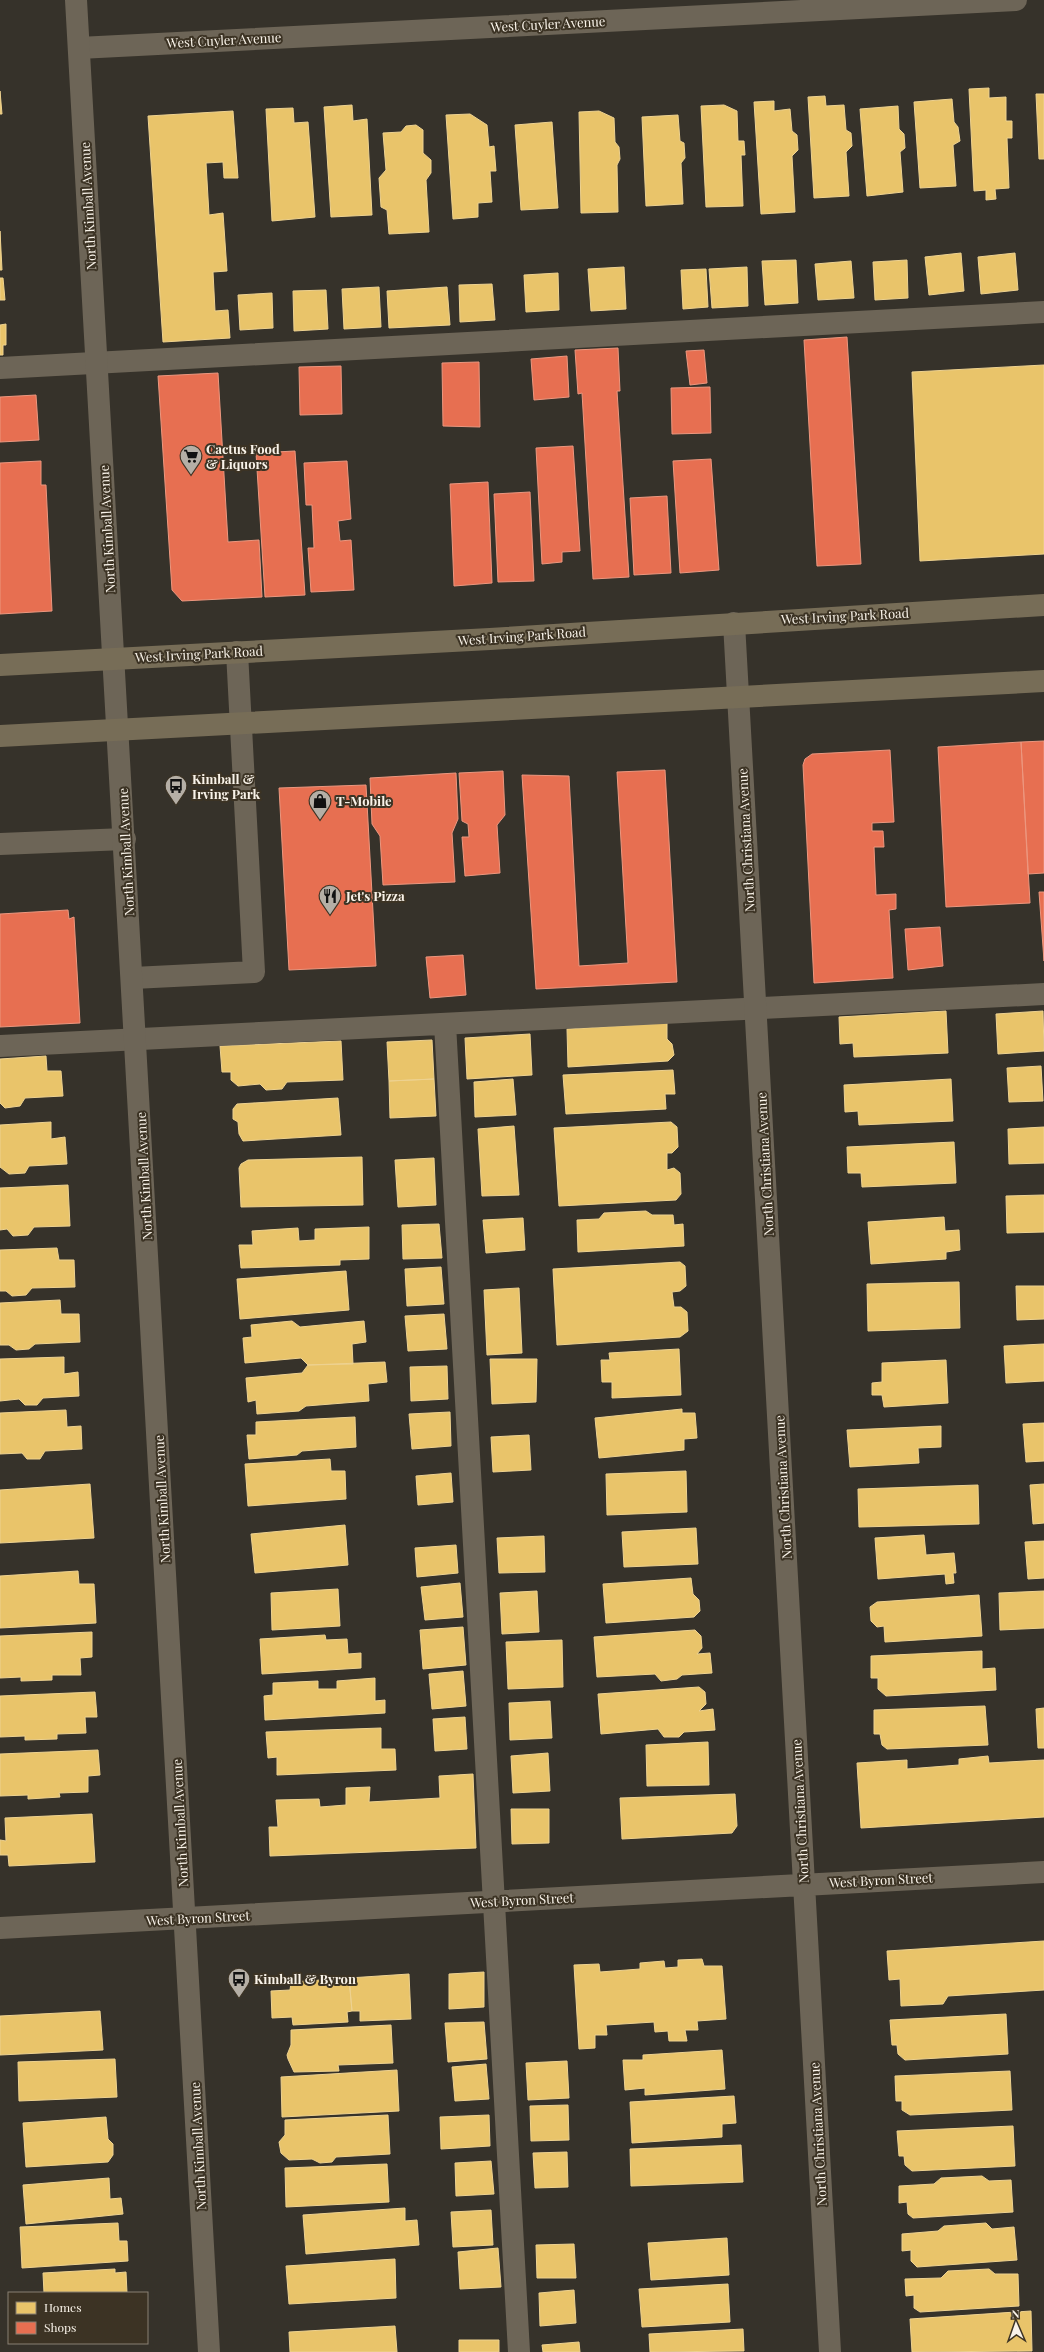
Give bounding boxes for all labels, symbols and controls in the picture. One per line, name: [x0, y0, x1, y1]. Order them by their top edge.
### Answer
street label: West Cuyler Avenue: [489, 12, 606, 35]
street label: West Cuyler Avenue: [165, 28, 282, 51]
street label: North Kimball Avenue: [76, 141, 99, 270]
place label: Cactus Food & Liquors: [206, 440, 280, 472]
supermarket icon: Cactus Food & Liquors: [178, 443, 204, 476]
street label: North Kimball Avenue: [95, 464, 118, 593]
street label: West Irving Park Road: [779, 604, 910, 627]
street label: West Irving Park Road: [456, 623, 587, 649]
street label: West Irving Park Road: [133, 642, 264, 665]
street label: North Christiana Avenue: [733, 767, 758, 912]
place label: Kimball & Irving Park: [192, 770, 260, 802]
bus stop icon: Kimball & Irving Park: [163, 773, 189, 806]
street label: North Kimball Avenue: [114, 787, 137, 916]
shop icon: T-Mobile: [307, 788, 333, 821]
place label: T-Mobile: [336, 792, 392, 809]
restaurant icon: Jet's Pizza: [317, 883, 343, 916]
place label: Jet's Pizza: [345, 887, 405, 904]
street label: North Christiana Avenue: [752, 1091, 777, 1236]
street label: North Kimball Avenue: [132, 1111, 155, 1240]
street label: North Christiana Avenue: [770, 1414, 795, 1559]
street label: North Kimball Avenue: [150, 1434, 173, 1563]
street label: North Christiana Avenue: [787, 1738, 812, 1883]
street label: North Kimball Avenue: [168, 1758, 191, 1887]
street label: West Byron Street: [828, 1868, 934, 1891]
street label: West Byron Street: [469, 1888, 575, 1911]
street label: West Byron Street: [145, 1906, 251, 1929]
bus stop icon: Kimball & Byron: [226, 1966, 252, 1999]
place label: Kimball & Byron: [254, 1970, 356, 1987]
street label: North Christiana Avenue: [805, 2061, 830, 2206]
street label: North Kimball Avenue: [186, 2081, 209, 2210]
legend: [8, 2292, 148, 2344]
text: Homes: [44, 2299, 82, 2315]
north arrow: [996, 2304, 1036, 2344]
text: N: [1011, 2306, 1020, 2321]
text: Shops: [44, 2319, 76, 2335]

